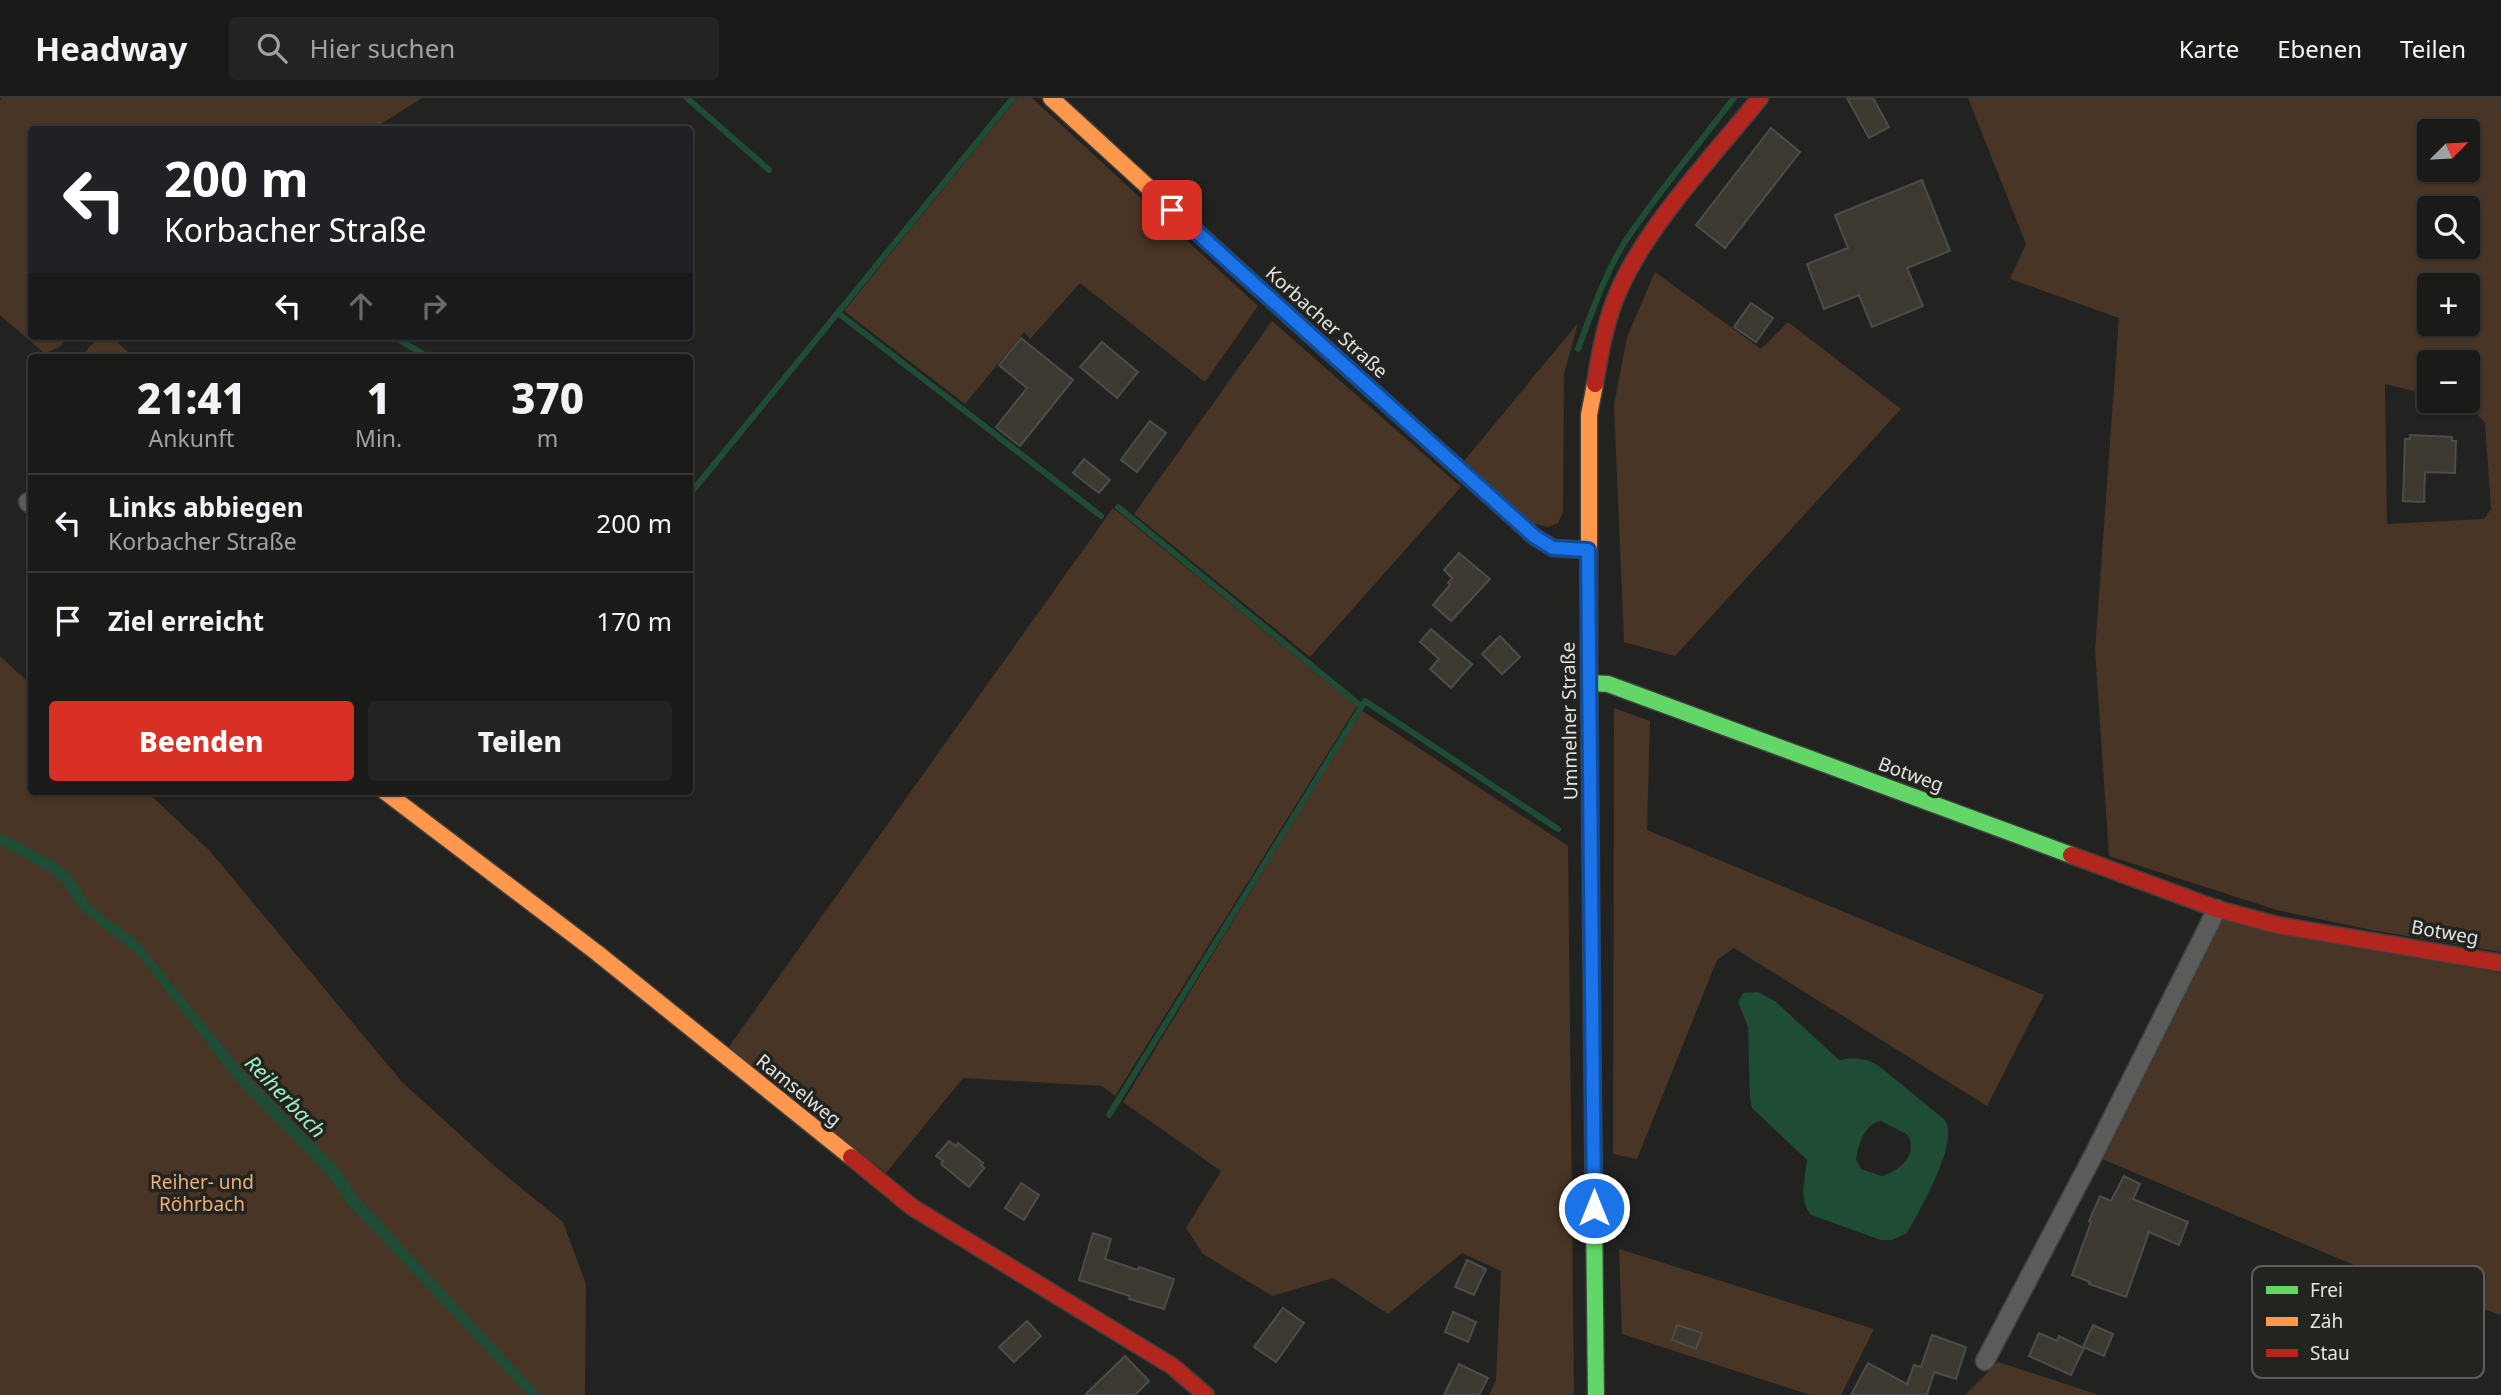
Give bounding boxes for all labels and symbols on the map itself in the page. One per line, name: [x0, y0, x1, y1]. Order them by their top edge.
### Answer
north arrow: [2417, 119, 2480, 182]
pin: [1142, 180, 1202, 240]
street label: Korbacher Straße: [1260, 260, 1394, 384]
street label: Ummelner Straße: [1555, 642, 1583, 800]
street label: Botweg: [1875, 750, 1947, 798]
street label: Botweg: [2409, 913, 2481, 951]
street label: Ramselweg: [751, 1048, 847, 1132]
water label: Reiherbach: [239, 1049, 332, 1144]
park label: Reiher- und Röhrbach: [150, 1169, 254, 1217]
position arrow: [1557, 1171, 1631, 1245]
legend: [2252, 1266, 2484, 1378]
text: Frei: [2310, 1277, 2343, 1303]
text: Zäh: [2310, 1308, 2343, 1334]
text: Stau: [2310, 1340, 2350, 1366]

